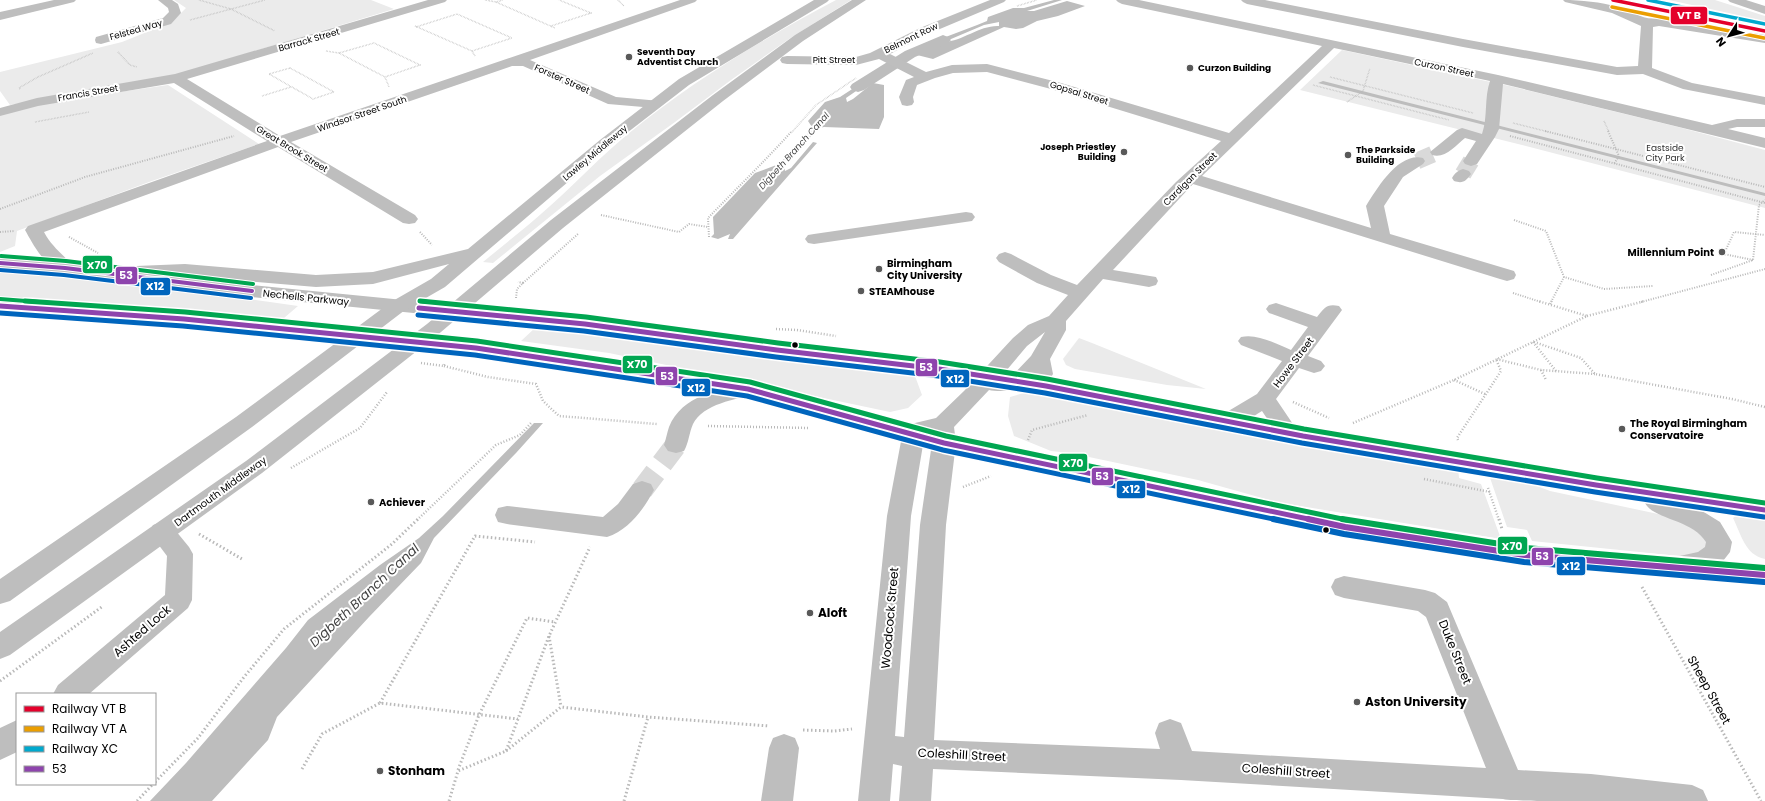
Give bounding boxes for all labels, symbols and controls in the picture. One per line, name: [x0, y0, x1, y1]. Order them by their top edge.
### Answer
line badge: VT B: [1670, 6, 1708, 25]
text: VT B: [1677, 7, 1701, 23]
north arrow: [1709, 16, 1749, 56]
street label: Felsted Way: [108, 17, 164, 43]
street label: Belmont Row: [882, 20, 940, 56]
street label: Barrack Street: [277, 26, 341, 54]
text: N: [1712, 34, 1730, 50]
place label: Seventh Day Adventist Church: [637, 46, 718, 68]
marker: Seventh Day Adventist Church: [624, 52, 634, 62]
street label: Pitt Street: [813, 54, 855, 66]
street label: Curzon Street: [1413, 56, 1475, 80]
street label: Forster Street: [532, 61, 592, 97]
place label: Curzon Building: [1198, 62, 1271, 74]
marker: Curzon Building: [1185, 63, 1195, 73]
street label: Gopsal Street: [1048, 78, 1110, 108]
street label: Francis Street: [57, 82, 119, 104]
street label: Windsor Street South: [316, 93, 408, 135]
water label: Digbeth Branch Canal: [756, 109, 832, 192]
street label: Lawley Middleway: [560, 122, 630, 184]
street label: Great Brook Street: [254, 123, 330, 175]
place label: Joseph Priestley Building: [1040, 141, 1116, 163]
park label: Eastside City Park: [1645, 142, 1685, 164]
place label: The Parkside Building: [1356, 144, 1416, 166]
marker: Joseph Priestley Building: [1119, 147, 1129, 157]
street label: Cardigan Street: [1161, 150, 1219, 208]
marker: The Parkside Building: [1343, 150, 1353, 160]
place label: Millennium Point: [1628, 245, 1714, 260]
marker: Millennium Point: [1717, 247, 1727, 257]
line badge: X70: [82, 255, 113, 274]
place label: Birmingham City University: [887, 256, 963, 283]
text: X70: [87, 257, 107, 273]
marker: Birmingham City University: [874, 264, 884, 274]
line badge: 53: [115, 266, 138, 285]
text: 53: [119, 267, 133, 283]
line badge: X12: [140, 277, 171, 296]
text: X12: [146, 278, 164, 294]
place label: STEAMhouse: [869, 284, 935, 299]
street label: Nechells Parkway: [262, 286, 350, 310]
marker: STEAMhouse: [856, 286, 866, 296]
street label: Howe Street: [1269, 334, 1318, 391]
unlabelled marker: [790, 340, 800, 350]
line badge: X70: [622, 355, 653, 374]
text: X70: [627, 356, 647, 372]
line badge: 53: [915, 358, 938, 377]
text: 53: [919, 359, 933, 375]
line badge: 53: [655, 366, 678, 386]
text: 53: [660, 368, 674, 384]
line badge: X12: [940, 369, 970, 388]
text: X12: [946, 371, 964, 387]
line badge: X12: [681, 378, 711, 397]
text: X12: [687, 380, 705, 396]
place label: The Royal Birmingham Conservatoire: [1630, 416, 1747, 443]
marker: The Royal Birmingham Conservatoire: [1617, 424, 1627, 434]
street label: Dartmouth Middleway: [171, 453, 270, 530]
line badge: X70: [1058, 453, 1088, 472]
text: X70: [1063, 455, 1083, 471]
line badge: 53: [1091, 467, 1114, 486]
text: 53: [1095, 468, 1109, 484]
line badge: X12: [1116, 480, 1146, 499]
text: X12: [1122, 481, 1140, 497]
place label: Achiever: [379, 495, 426, 510]
marker: Achiever: [366, 497, 376, 507]
unlabelled marker: [1321, 525, 1331, 535]
line badge: X70: [1497, 536, 1528, 555]
text: X70: [1502, 538, 1522, 554]
water label: Digbeth Branch Canal: [305, 539, 424, 651]
line badge: 53: [1531, 547, 1554, 566]
text: 53: [1535, 548, 1549, 564]
line badge: X12: [1556, 556, 1586, 576]
text: X12: [1562, 558, 1580, 574]
street label: Woodcock Street: [877, 566, 902, 669]
street label: Ashted Lock: [109, 600, 175, 660]
place label: Aloft: [818, 604, 847, 621]
marker: Aloft: [805, 608, 815, 618]
street label: Duke Street: [1435, 617, 1476, 687]
street label: Sheep Street: [1684, 652, 1735, 727]
legend: [16, 693, 156, 785]
place label: Aston University: [1365, 693, 1467, 710]
marker: Aston University: [1352, 697, 1362, 707]
text: Railway VT B: [52, 700, 126, 717]
text: Railway VT A: [52, 720, 127, 737]
text: Railway XC: [52, 740, 118, 757]
street label: Coleshill Street: [917, 744, 1007, 765]
street label: Coleshill Street: [1241, 759, 1331, 782]
text: 53: [52, 760, 67, 777]
place label: Stonham: [388, 762, 445, 779]
marker: Stonham: [375, 766, 385, 776]

